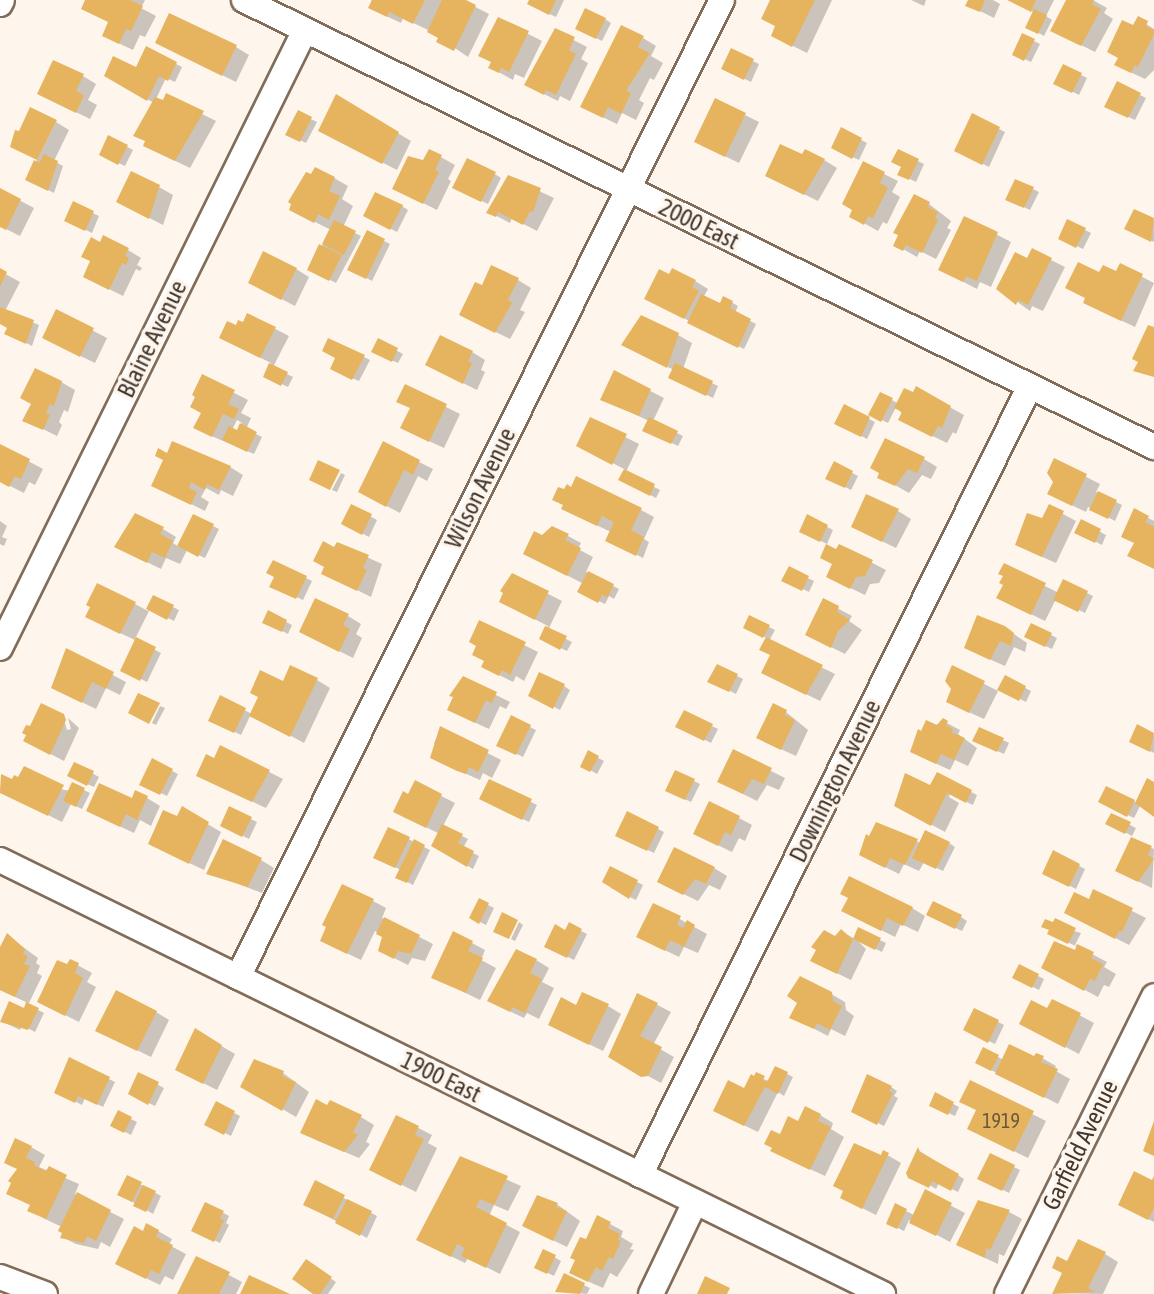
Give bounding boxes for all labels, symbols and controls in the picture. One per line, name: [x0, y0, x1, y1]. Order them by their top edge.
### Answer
street label: 2000 East: [654, 192, 744, 256]
street label: Blaine Avenue: [111, 276, 193, 402]
street label: Wilson Avenue: [438, 423, 522, 553]
street label: Downington Avenue: [783, 695, 887, 867]
street label: 1900 East: [396, 1045, 486, 1109]
street label: Garfield Avenue: [1036, 1075, 1124, 1215]
house number: 1919: [982, 1108, 1020, 1132]

